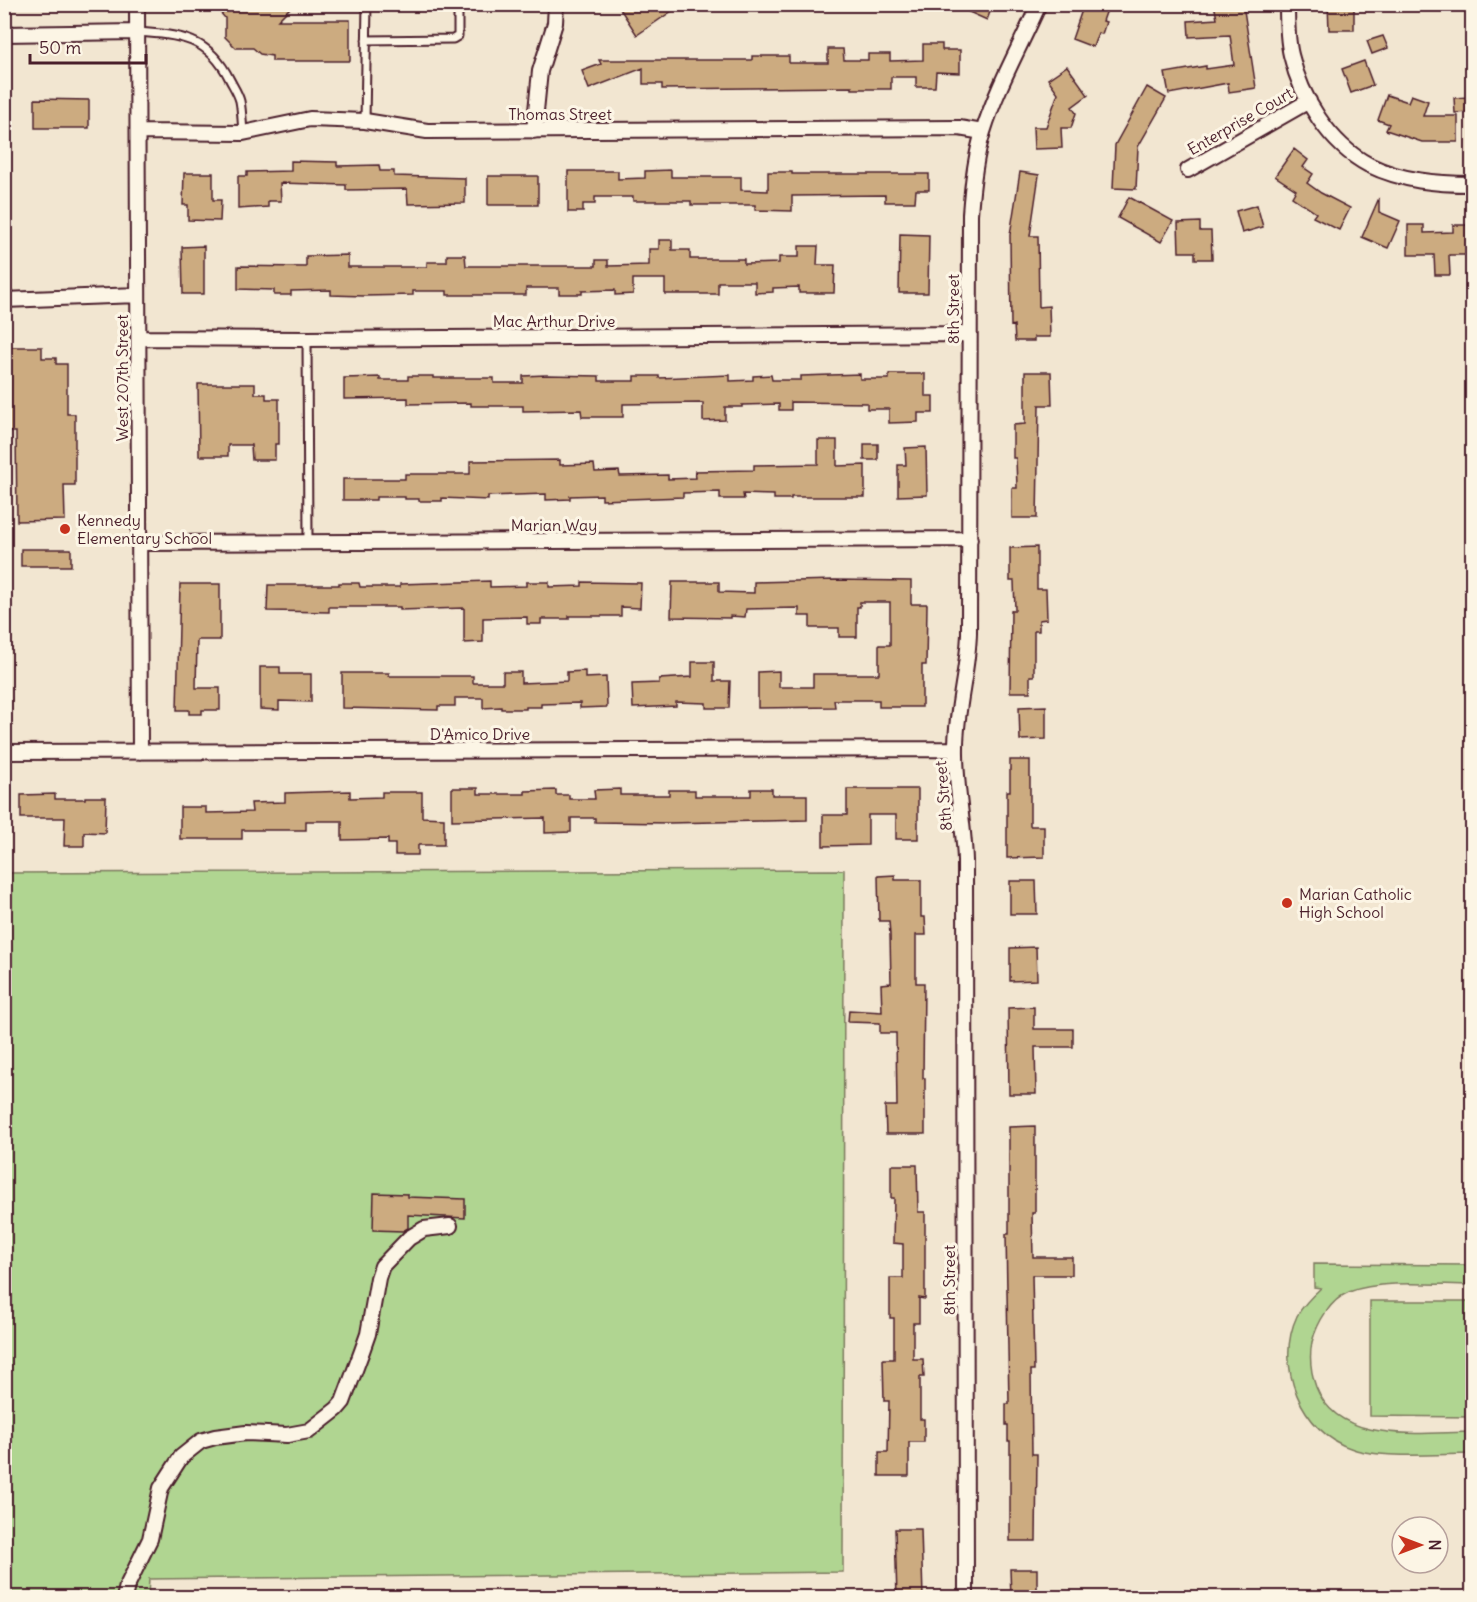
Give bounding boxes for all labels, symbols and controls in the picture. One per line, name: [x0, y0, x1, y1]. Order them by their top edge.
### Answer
scale bar: [30, 27, 146, 65]
text: 50 m: [39, 36, 81, 59]
street label: Enterprise Court: [1184, 82, 1297, 159]
street label: Thomas Street: [508, 104, 612, 124]
street label: 8th Street: [943, 273, 963, 344]
street label: Mac Arthur Drive: [493, 311, 615, 331]
street label: West 207th Street: [112, 314, 132, 442]
place label: Kennedy Elementary School: [77, 510, 212, 548]
street label: Marian Way: [511, 515, 597, 535]
marker: Kennedy Elementary School: [58, 522, 72, 536]
street label: D'Amico Drive: [430, 724, 530, 744]
street label: 8th Street: [930, 759, 956, 832]
place label: Marian Catholic High School: [1299, 884, 1412, 922]
marker: Marian Catholic High School: [1280, 896, 1294, 910]
street label: 8th Street: [939, 1244, 959, 1315]
north arrow: [1390, 1515, 1450, 1575]
text: N: [1425, 1539, 1445, 1551]

